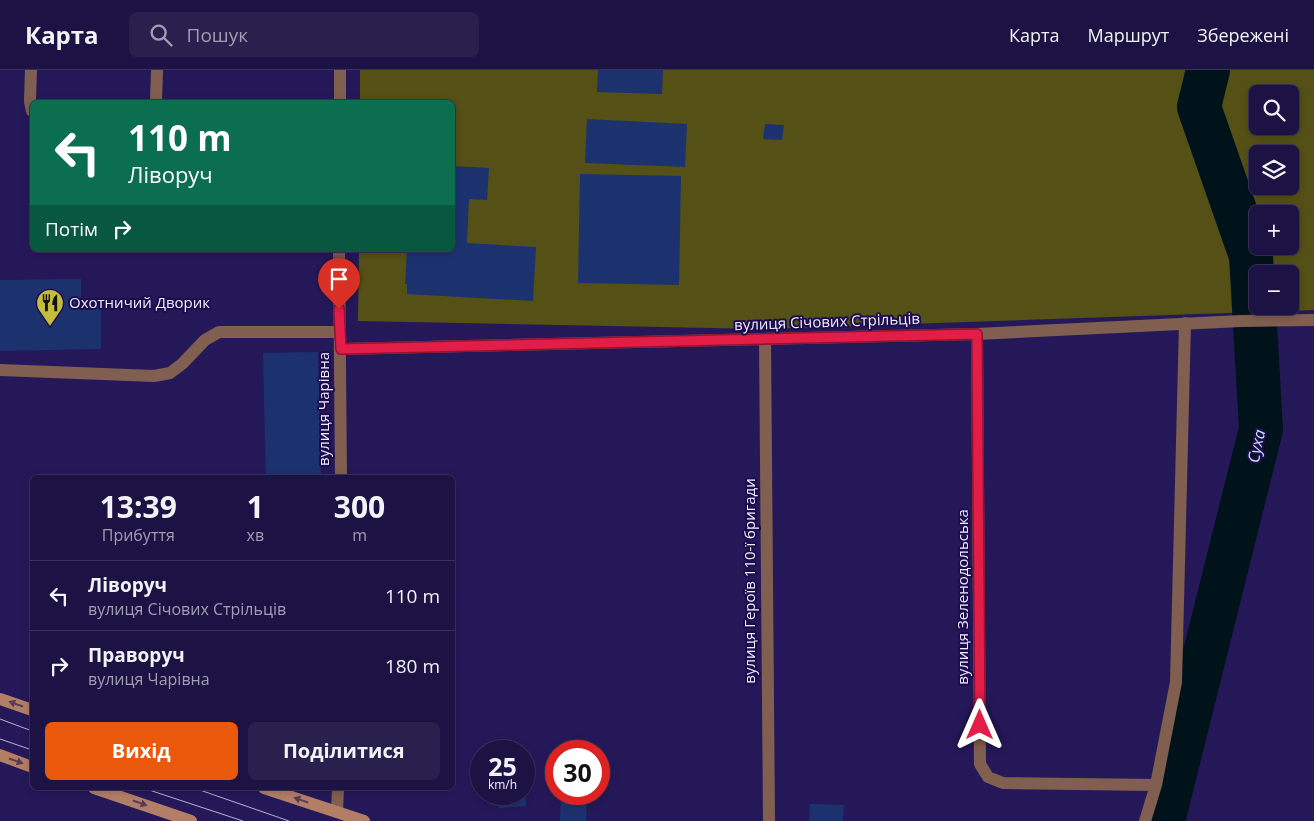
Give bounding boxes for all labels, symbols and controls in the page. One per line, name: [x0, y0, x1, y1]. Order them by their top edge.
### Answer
search box: [129, 12, 479, 57]
text: Карта: [25, 18, 99, 51]
icon: search: [147, 21, 175, 49]
text: Пошук: [187, 22, 248, 48]
text: Карта: [1009, 23, 1060, 47]
text: Маршрут: [1088, 23, 1169, 47]
text: Збережені: [1197, 23, 1289, 47]
map controls: [1249, 85, 1299, 315]
button: search: [1249, 85, 1299, 135]
text: 110 m: [128, 114, 232, 161]
icon: left: [45, 120, 110, 185]
button: layers: [1249, 145, 1299, 195]
text: Ліворуч: [128, 159, 213, 189]
button: +: [1249, 205, 1299, 255]
icon: right: [108, 215, 136, 243]
text: Потім: [45, 216, 98, 242]
pin: [318, 258, 360, 309]
icon: arrive: [325, 265, 353, 293]
button: −: [1249, 265, 1299, 315]
restaurant icon: Охотничий Дворик: [35, 288, 65, 327]
place label: Охотничий Дворик: [69, 292, 210, 312]
street label: вулиця Січових Стрільців: [734, 308, 920, 334]
street label: вулиця Чарівна: [313, 352, 333, 466]
water label: Суха: [1242, 427, 1270, 465]
street label: вулиця Героїв 110-ї бригади: [739, 478, 759, 684]
text: 13:39: [100, 486, 177, 527]
text: 1: [247, 486, 264, 527]
text: 300: [334, 486, 385, 527]
street label: вулиця Зеленодольська: [952, 509, 972, 685]
text: Прибуття: [102, 524, 175, 546]
text: хв: [247, 524, 264, 546]
text: m: [352, 524, 367, 546]
text: Ліворуч: [88, 572, 167, 598]
icon: left: [45, 582, 73, 610]
text: 110 m: [385, 583, 440, 609]
text: вулиця Січових Стрільців: [88, 598, 286, 620]
text: Праворуч: [88, 642, 185, 668]
icon: right: [45, 652, 73, 680]
text: 180 m: [385, 653, 440, 679]
text: вулиця Чарівна: [88, 668, 210, 690]
position arrow: [953, 698, 1005, 750]
one-way arrow: [9, 700, 24, 708]
button: Вихід: [45, 722, 238, 780]
button: Поділитися: [248, 722, 440, 780]
speed limit sign: 30: [545, 740, 610, 805]
text: 25: [488, 749, 517, 783]
one-way arrow: [9, 758, 24, 765]
text: km/h: [488, 776, 517, 793]
one-way arrow: [293, 796, 308, 803]
one-way arrow: [132, 800, 147, 807]

